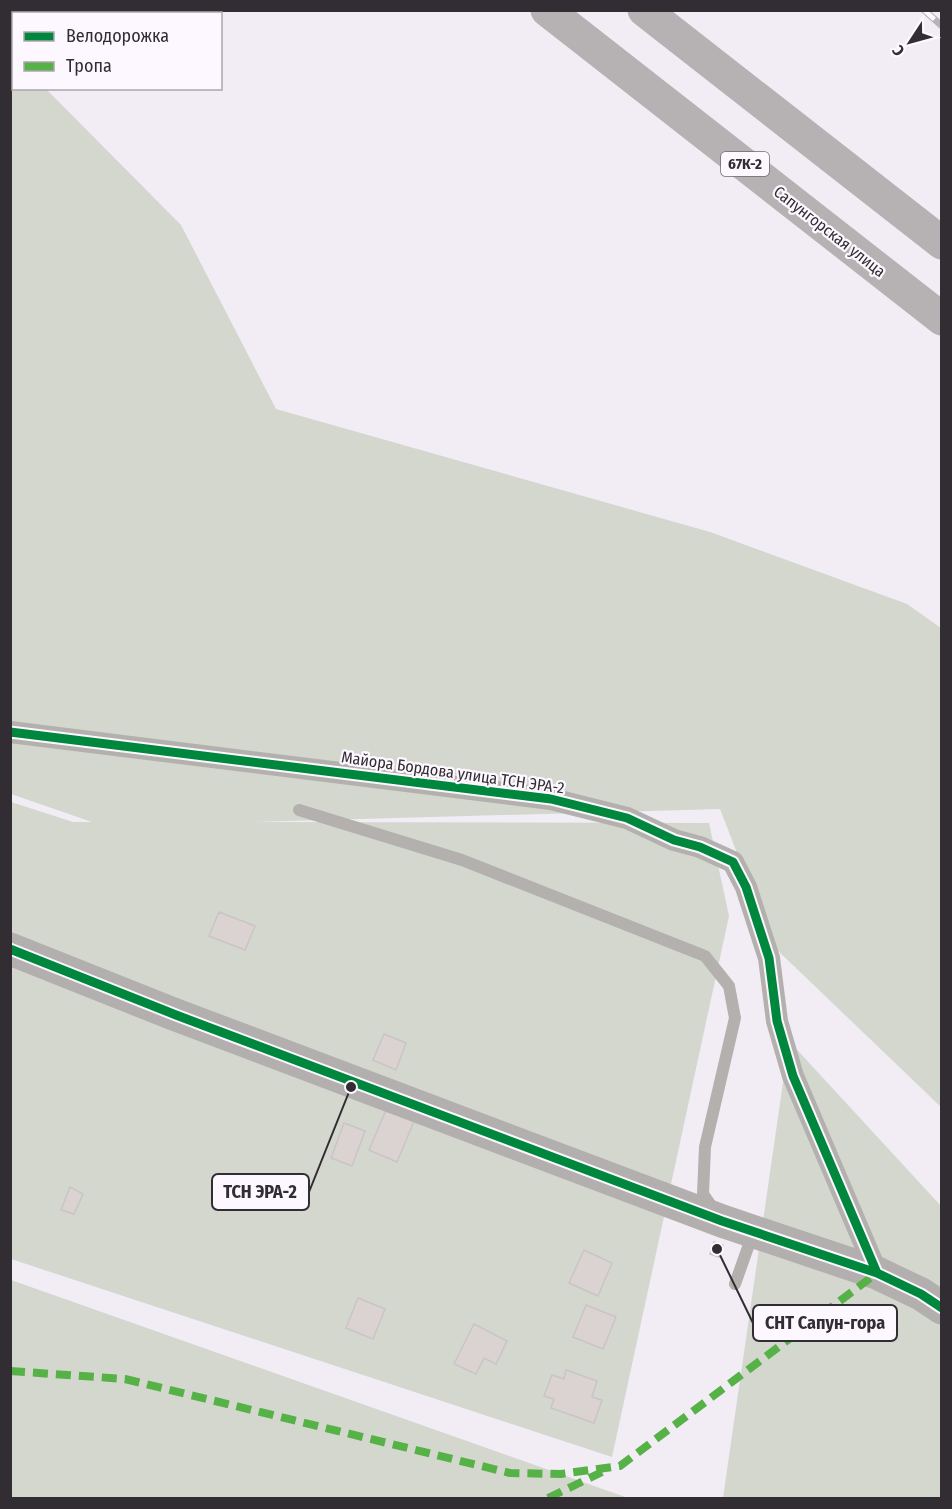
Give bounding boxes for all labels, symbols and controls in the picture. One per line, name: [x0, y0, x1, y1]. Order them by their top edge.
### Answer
legend: [12, 12, 222, 90]
north arrow: [880, 12, 940, 72]
text: Велодорожка: [66, 25, 169, 47]
text: С: [888, 41, 908, 60]
text: Тропа: [66, 55, 112, 77]
road number: 67К-2: [721, 152, 769, 176]
street label: Сапунгорская улица: [770, 182, 889, 281]
street label: Майора Бордова улица ТСН ЭРА-2: [340, 747, 566, 798]
callout: ТСН ЭРА-2: [212, 1174, 309, 1210]
text: ТСН ЭРА-2: [223, 1181, 297, 1203]
callout: СНТ Сапун-гора: [753, 1305, 897, 1341]
text: СНТ Сапун-гора: [765, 1312, 885, 1334]

